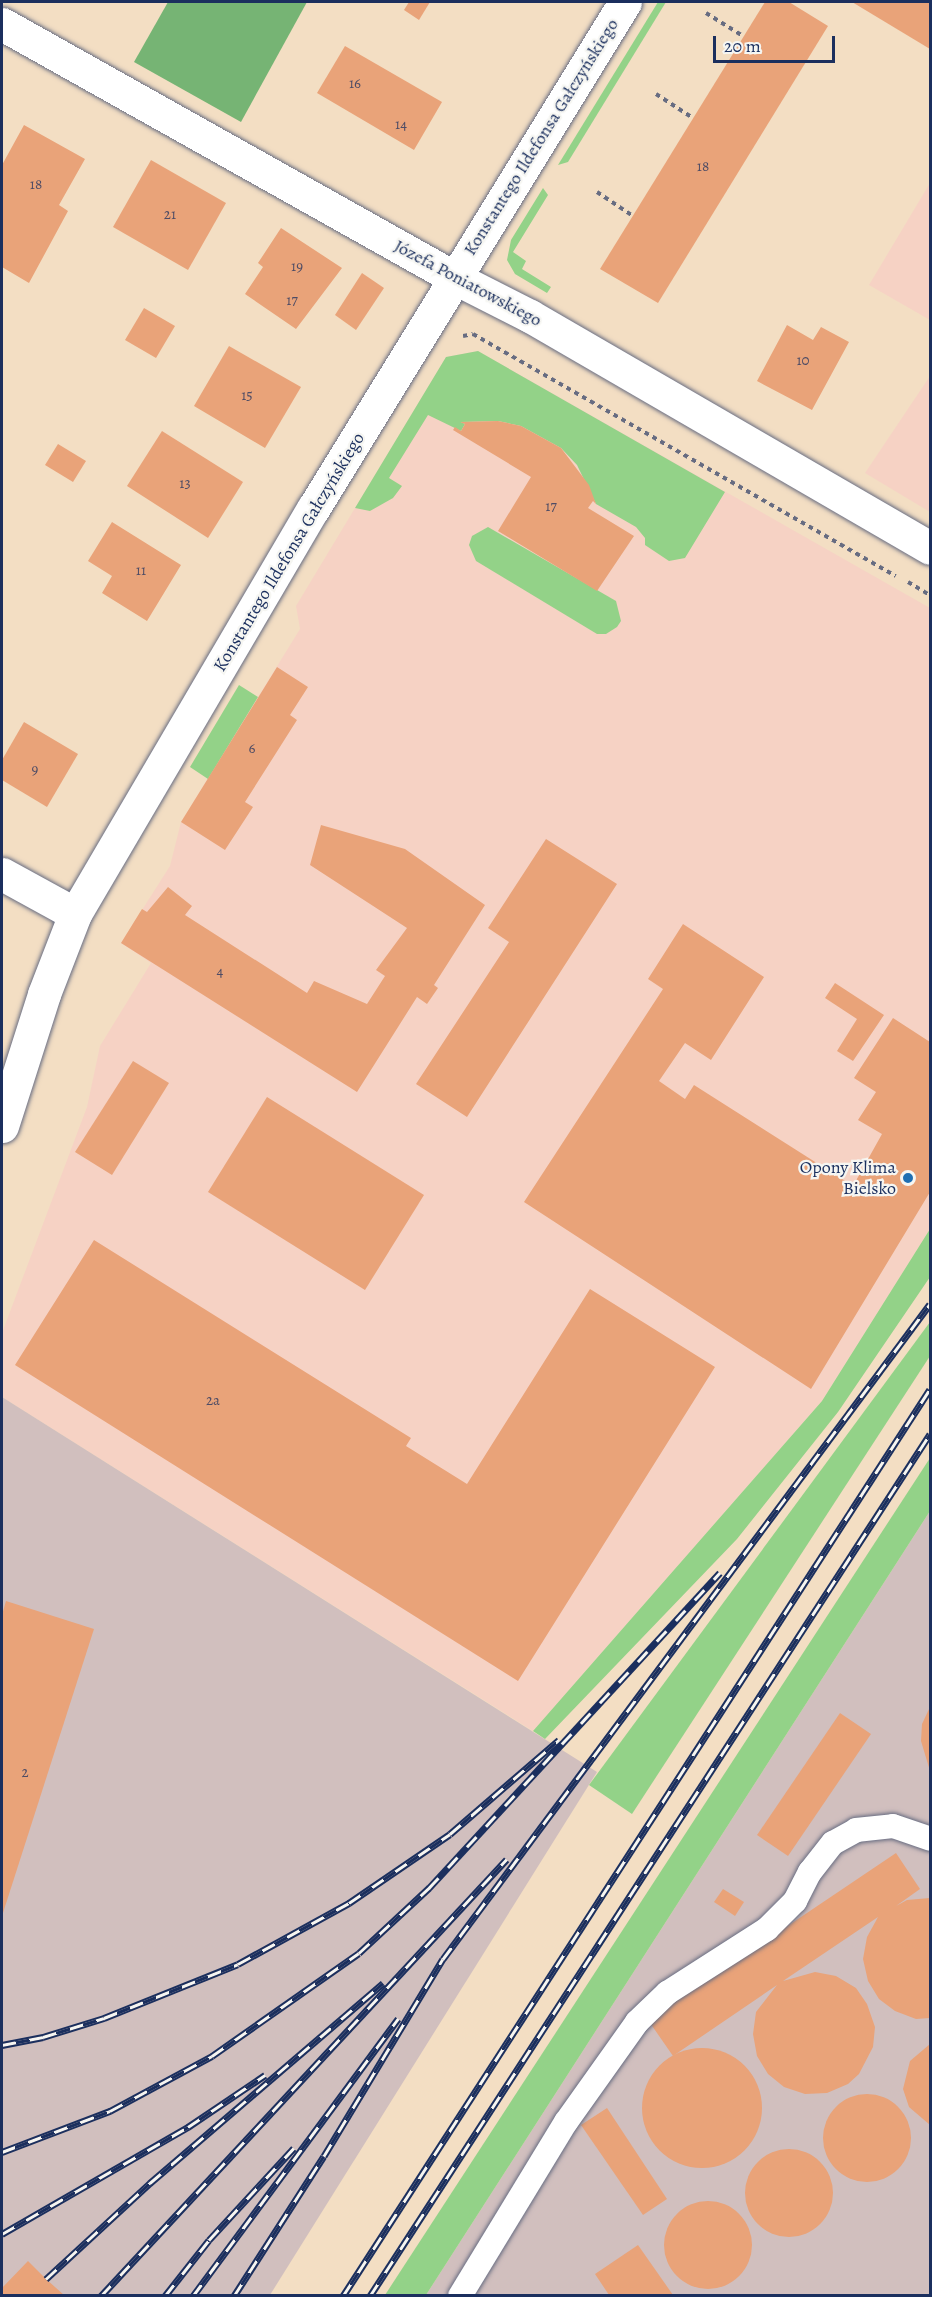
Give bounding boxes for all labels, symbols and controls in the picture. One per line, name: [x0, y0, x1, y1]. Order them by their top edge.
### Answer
street label: Konstantego Ildefonsa Gałczyńskiego: [459, 15, 623, 259]
scale bar: [716, 24, 838, 62]
text: 20 m: [724, 34, 761, 58]
house number: 16: [349, 75, 361, 93]
house number: 14: [395, 116, 407, 134]
house number: 18: [697, 158, 709, 176]
house number: 18: [30, 176, 42, 194]
house number: 21: [164, 206, 176, 224]
street label: Józefa Poniatowskiego: [391, 235, 545, 331]
house number: 19: [291, 258, 303, 276]
house number: 17: [286, 292, 298, 310]
house number: 10: [796, 352, 810, 370]
house number: 15: [241, 387, 253, 405]
street label: Konstantego Ildefonsa Gałczyńskiego: [209, 429, 369, 675]
house number: 13: [179, 475, 191, 493]
house number: 17: [545, 498, 557, 516]
house number: 11: [136, 562, 146, 580]
house number: 6: [249, 740, 255, 758]
house number: 9: [32, 761, 38, 779]
house number: 4: [217, 963, 223, 981]
place label: Opony Klima Bielsko: [800, 1157, 896, 1200]
marker: Opony Klima Bielsko: [901, 1171, 915, 1185]
house number: 2a: [206, 1392, 220, 1410]
house number: 2: [21, 1764, 29, 1782]

